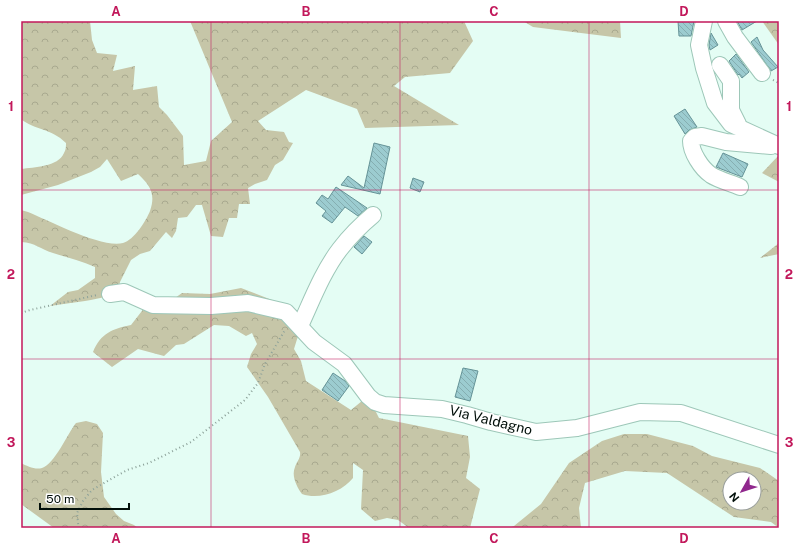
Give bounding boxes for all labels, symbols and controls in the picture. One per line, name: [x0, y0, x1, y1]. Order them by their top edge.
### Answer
text: A: [111, 4, 121, 19]
text: B: [302, 4, 311, 19]
text: C: [489, 4, 499, 19]
text: D: [679, 4, 689, 19]
text: 1: [8, 99, 14, 114]
text: 1: [786, 99, 792, 114]
text: 2: [7, 267, 15, 282]
text: 2: [785, 267, 793, 282]
street label: Via Valdagno: [448, 402, 534, 438]
text: 3: [7, 435, 16, 450]
text: 3: [785, 435, 794, 450]
north arrow: [722, 471, 762, 511]
scale bar: [40, 485, 129, 511]
text: N: [727, 490, 742, 504]
text: 50 m: [46, 492, 74, 506]
text: A: [111, 531, 121, 546]
text: B: [302, 531, 311, 546]
text: C: [489, 531, 499, 546]
text: D: [679, 531, 689, 546]

